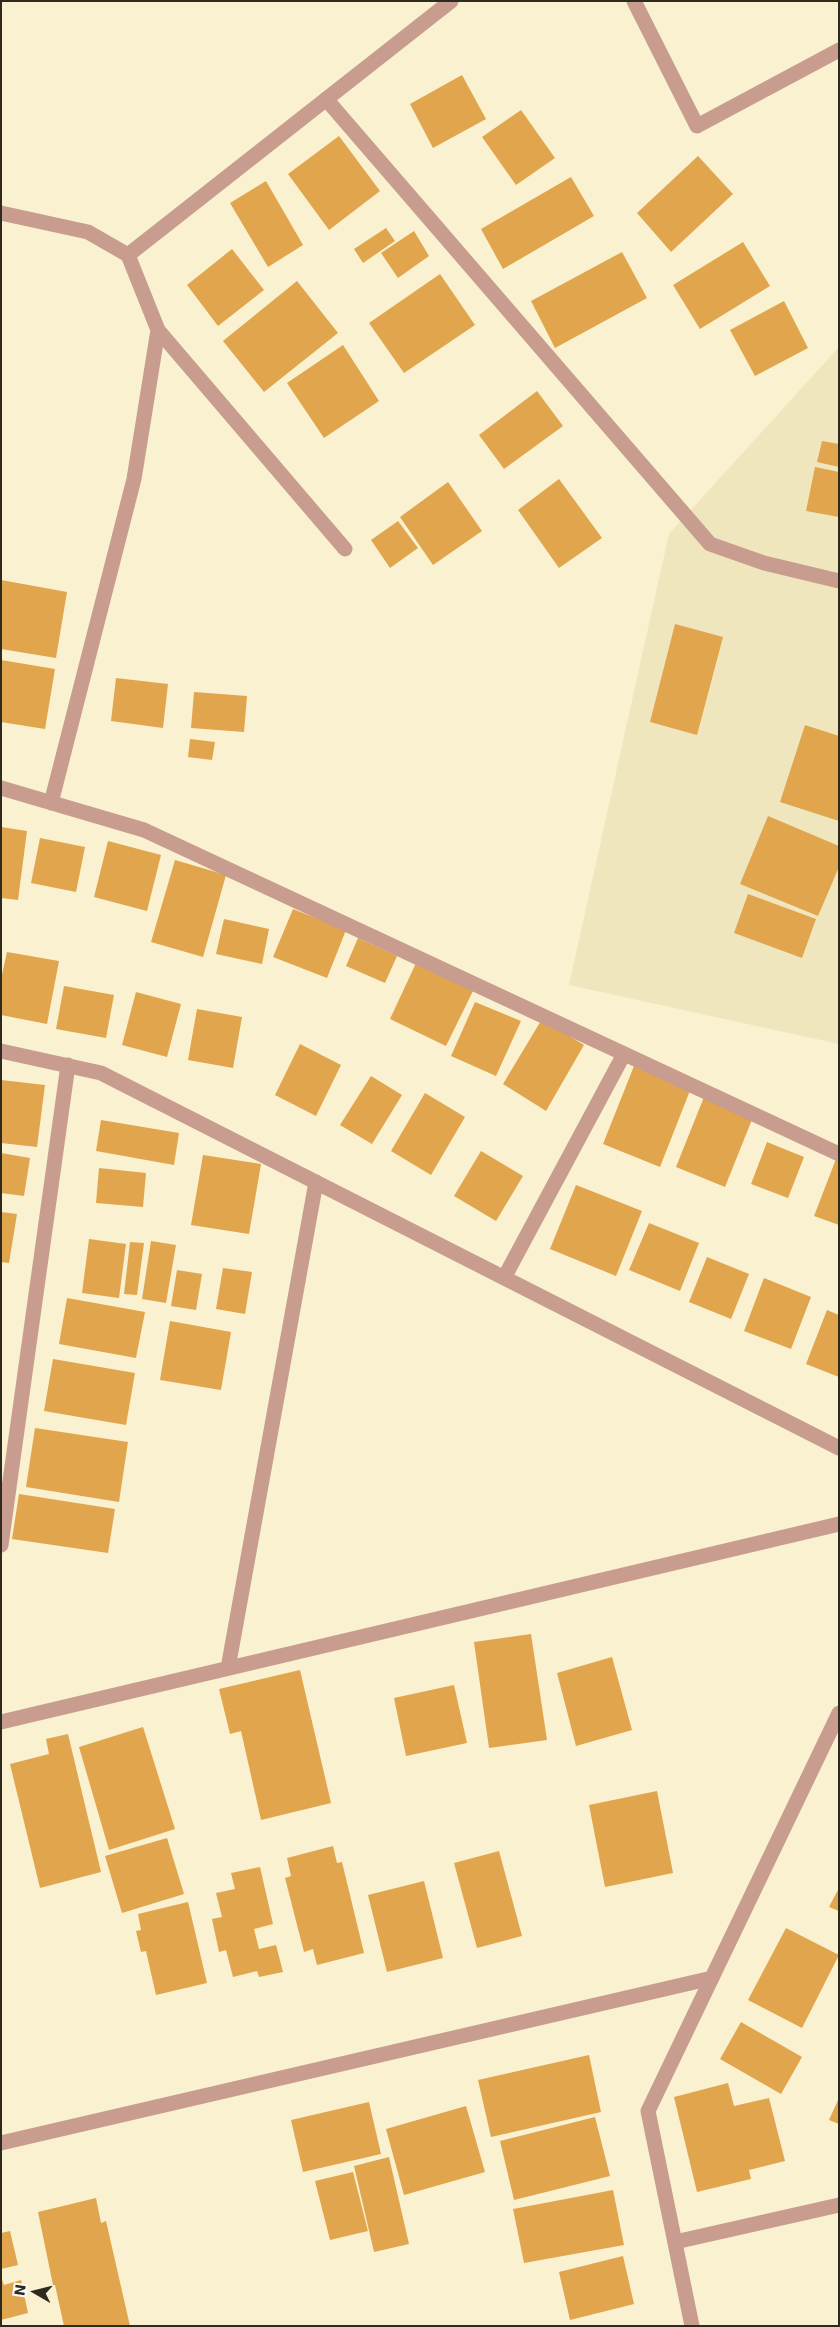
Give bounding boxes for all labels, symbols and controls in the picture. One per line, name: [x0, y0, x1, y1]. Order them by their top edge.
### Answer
north arrow: [10, 2267, 60, 2317]
text: N: [11, 2283, 29, 2297]

